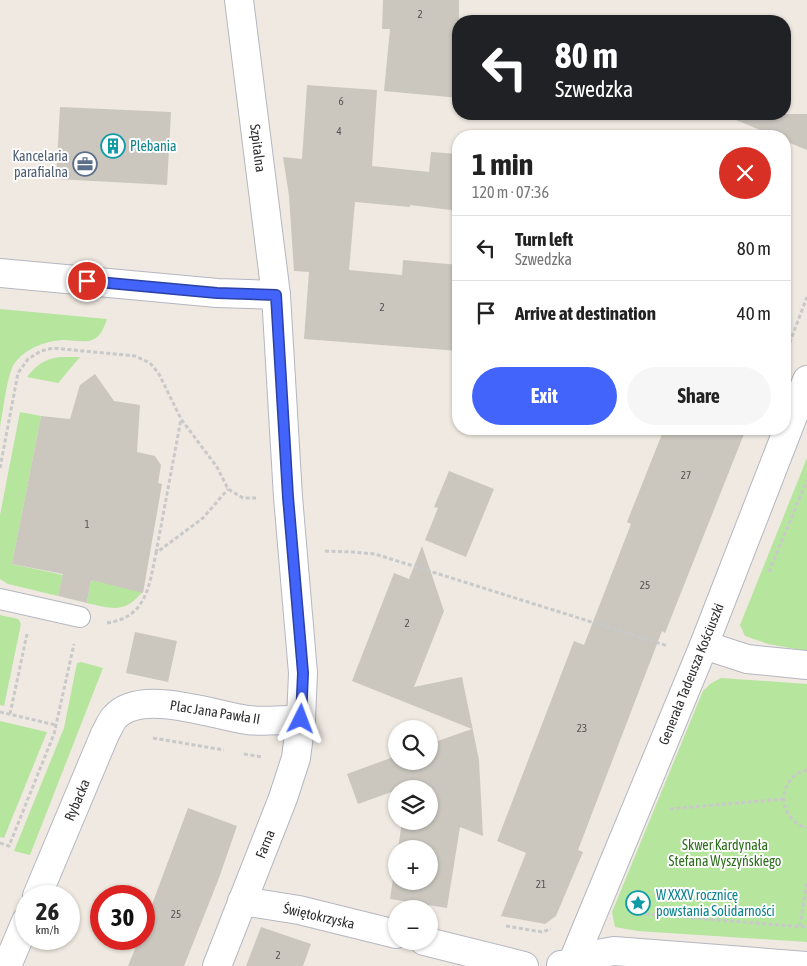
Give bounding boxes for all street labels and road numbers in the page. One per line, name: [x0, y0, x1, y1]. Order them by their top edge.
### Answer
street label: Szpitalna: [247, 123, 269, 173]
street label: Generała Tadeusza Kościuszki: [655, 601, 727, 747]
street label: Plac Jana Pawła II: [169, 697, 261, 727]
street label: Rybacka: [61, 777, 93, 823]
street label: Farna: [252, 827, 278, 861]
street label: Świętokrzyska: [282, 900, 356, 932]

